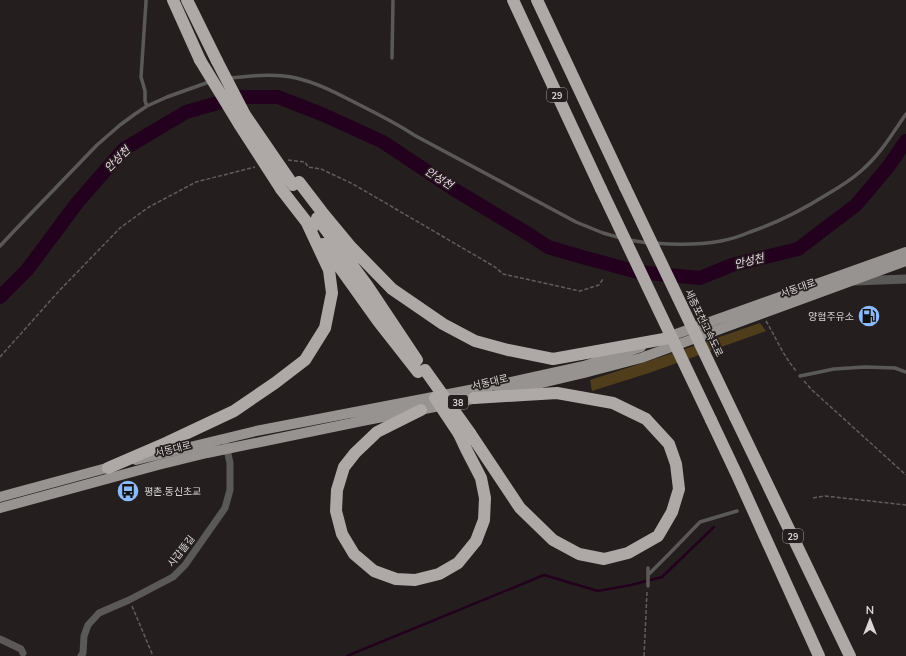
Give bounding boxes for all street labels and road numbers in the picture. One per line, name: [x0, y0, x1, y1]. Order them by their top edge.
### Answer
road number: 29: [547, 88, 567, 102]
street label: 서동대로: [778, 276, 818, 300]
street label: 세종포천고속도로: [682, 287, 726, 359]
street label: 서동대로: [471, 372, 509, 392]
road number: 38: [448, 395, 468, 409]
street label: 서동대로: [154, 438, 192, 460]
road number: 29: [783, 529, 803, 543]
street label: 사갑뜰길: [165, 532, 197, 570]

